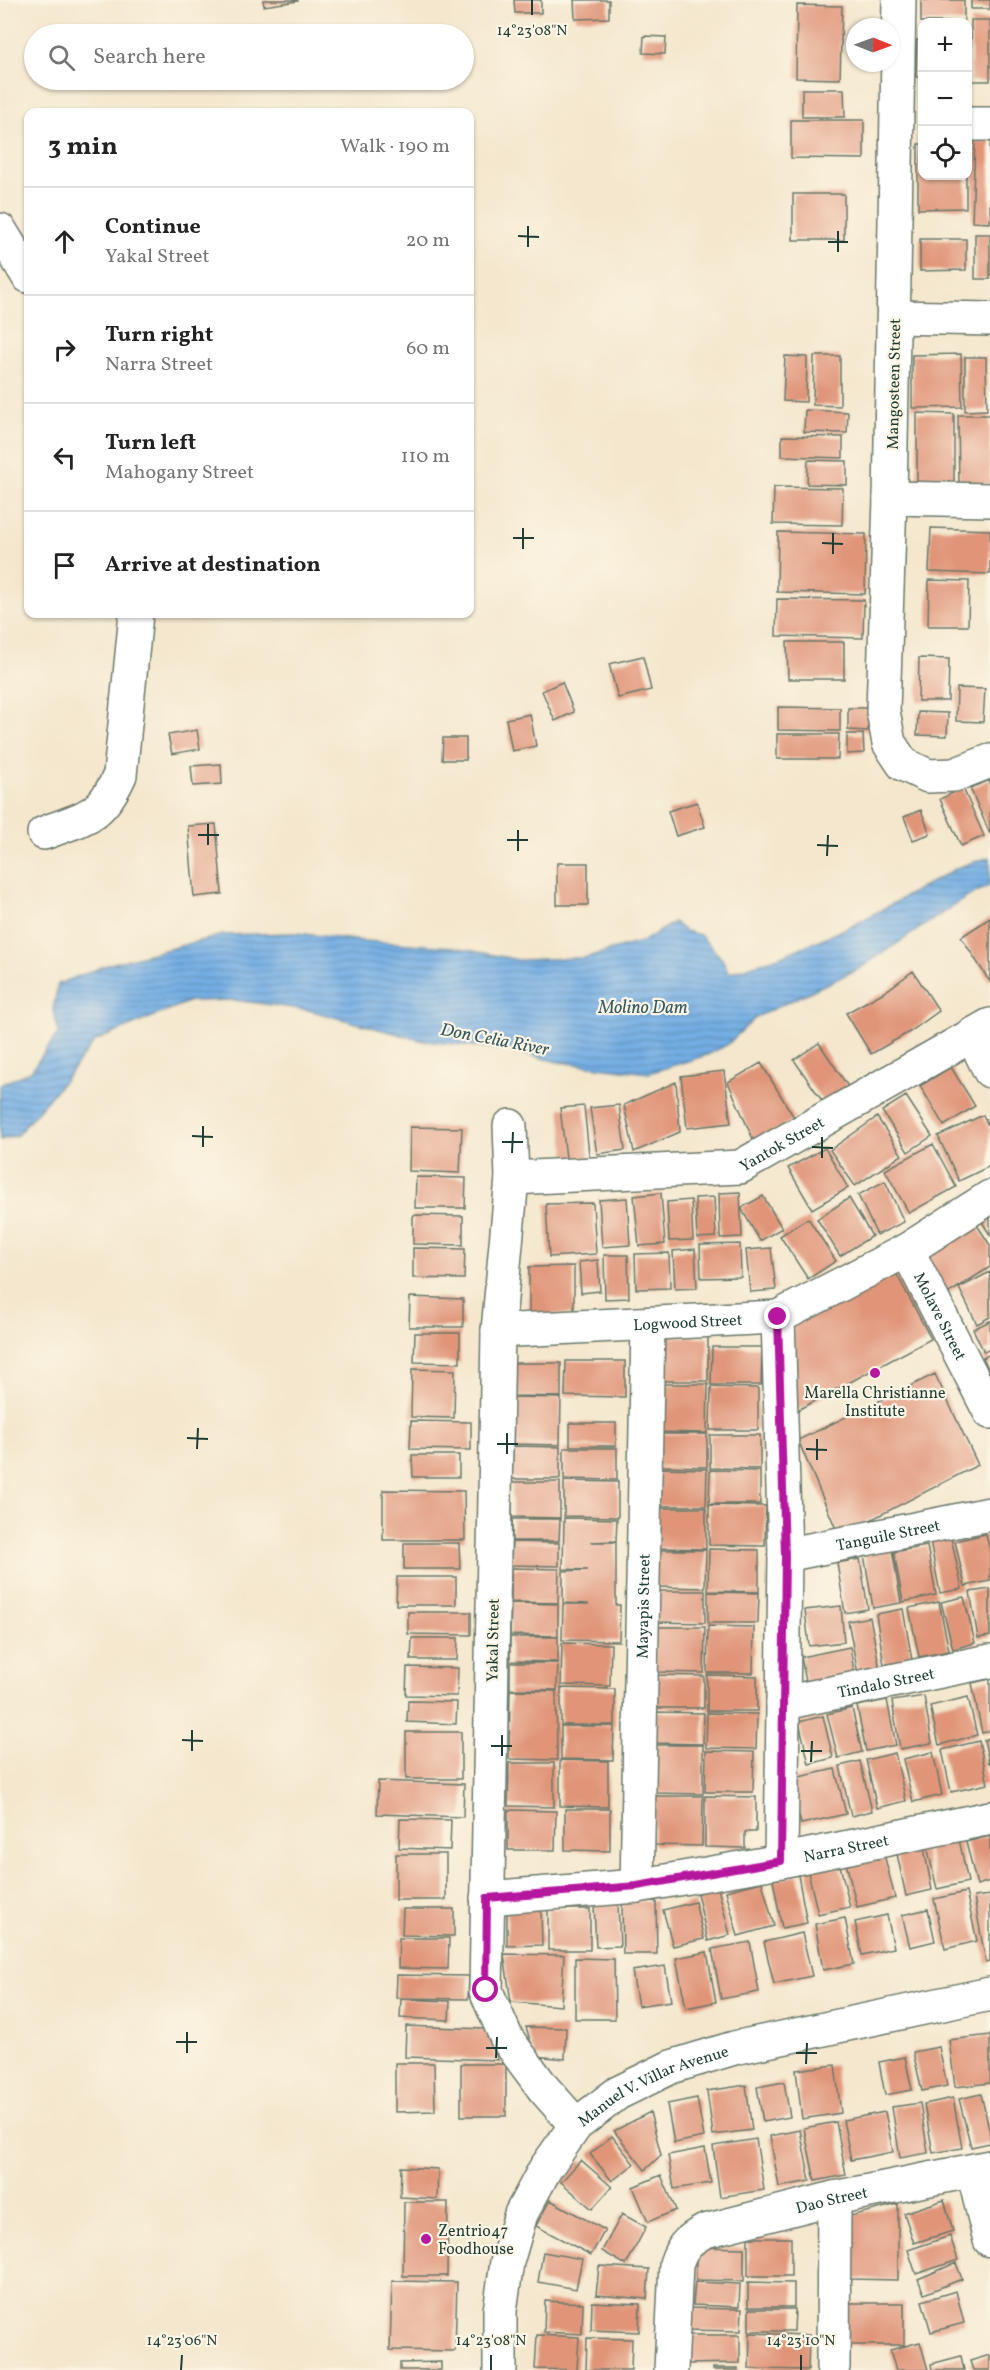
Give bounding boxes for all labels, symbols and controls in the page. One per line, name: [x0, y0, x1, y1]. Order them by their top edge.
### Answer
north arrow: [846, 18, 900, 72]
map controls: [918, 18, 972, 180]
button: +: [918, 18, 972, 72]
text: 14°23'08"N: [497, 21, 567, 42]
search box: [24, 24, 474, 90]
icon: search: [45, 41, 78, 74]
text: Search here: [93, 42, 206, 73]
button: −: [918, 72, 972, 126]
button: locate: [918, 126, 972, 180]
text: 3 min: [48, 129, 118, 165]
text: Walk · 190 m: [340, 133, 450, 161]
text: Continue: [105, 212, 201, 243]
icon: ahead: [48, 225, 81, 258]
text: 20 m: [406, 227, 450, 255]
text: Yakal Street: [105, 243, 210, 271]
street label: Mangosteen Street: [883, 318, 907, 450]
text: Turn right: [105, 320, 213, 351]
icon: right: [48, 333, 81, 366]
text: 60 m: [406, 335, 450, 363]
text: Narra Street: [105, 351, 213, 379]
text: Turn left: [105, 428, 196, 459]
icon: left: [48, 441, 81, 474]
text: 110 m: [401, 443, 450, 471]
text: Mahogany Street: [105, 459, 254, 487]
icon: arrive: [48, 549, 81, 582]
text: Arrive at destination: [105, 550, 321, 581]
water label: Molino Dam: [597, 996, 688, 1021]
water label: Don Celia River: [438, 1018, 551, 1063]
street label: Yantok Street: [736, 1112, 829, 1178]
street label: Molave Street: [907, 1269, 971, 1365]
route end: [764, 1303, 790, 1329]
street label: Logwood Street: [633, 1310, 743, 1337]
marker: Marella Christianne Institute: [868, 1366, 882, 1380]
place label: Marella Christianne Institute: [804, 1383, 946, 1423]
street label: Tanguile Street: [834, 1515, 943, 1558]
street label: Mayapis Street: [632, 1553, 657, 1659]
street label: Yakal Street: [482, 1598, 506, 1682]
street label: Tindalo Street: [836, 1663, 937, 1705]
street label: Narra Street: [802, 1830, 891, 1869]
route start: [472, 1976, 498, 2002]
street label: Manuel V. Villar Avenue: [574, 2041, 732, 2133]
street label: Dao Street: [794, 2182, 870, 2220]
place label: Zentrio47 Foodhouse: [438, 2221, 514, 2261]
marker: Zentrio47 Foodhouse: [419, 2232, 433, 2246]
text: 14°23'06"N: [147, 2331, 217, 2352]
text: 14°23'08"N: [456, 2331, 526, 2352]
text: 14°23'10"N: [767, 2331, 835, 2352]

